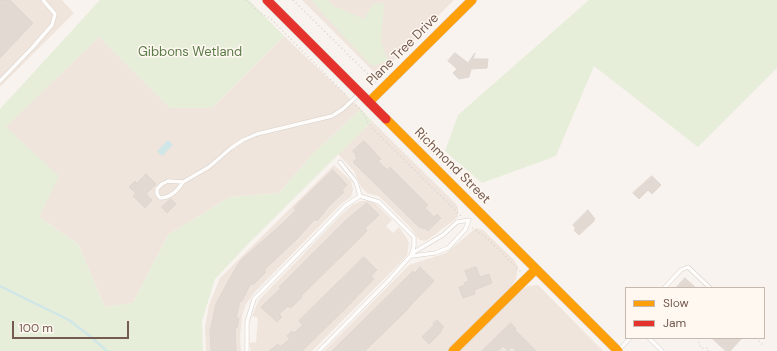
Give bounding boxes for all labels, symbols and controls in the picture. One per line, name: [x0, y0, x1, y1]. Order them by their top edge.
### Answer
street label: Plane Tree Drive: [364, 11, 442, 89]
park label: Gibbons Wetland: [138, 45, 242, 61]
street label: Richmond Street: [411, 125, 493, 207]
legend: [625, 287, 765, 339]
text: Slow: [663, 295, 689, 311]
scale bar: [14, 313, 131, 339]
text: Jam: [663, 315, 686, 331]
text: 100 m: [19, 320, 53, 336]

